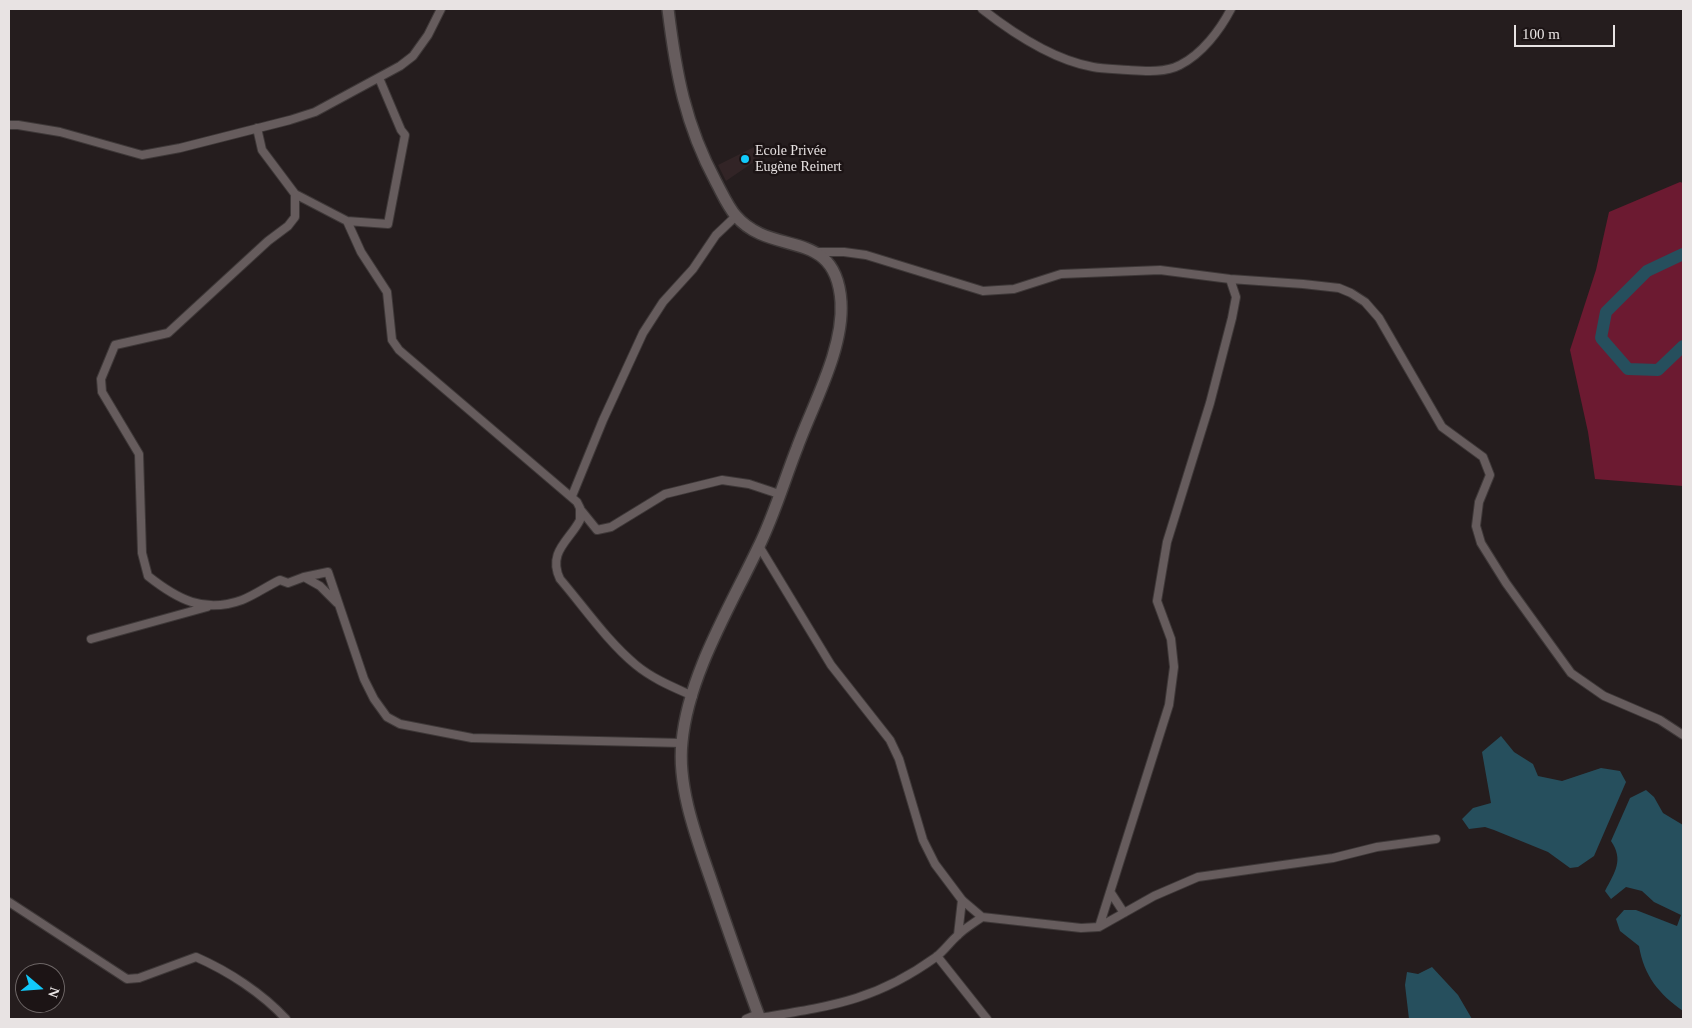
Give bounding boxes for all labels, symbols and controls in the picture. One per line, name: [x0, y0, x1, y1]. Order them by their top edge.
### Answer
scale bar: [1517, 15, 1618, 47]
text: 100 m: [1522, 26, 1560, 42]
place label: Ecole Privée Eugène Reinert: [755, 143, 842, 176]
marker: Ecole Privée Eugène Reinert: [739, 153, 751, 165]
north arrow: [15, 963, 65, 1013]
text: N: [45, 985, 62, 1000]

